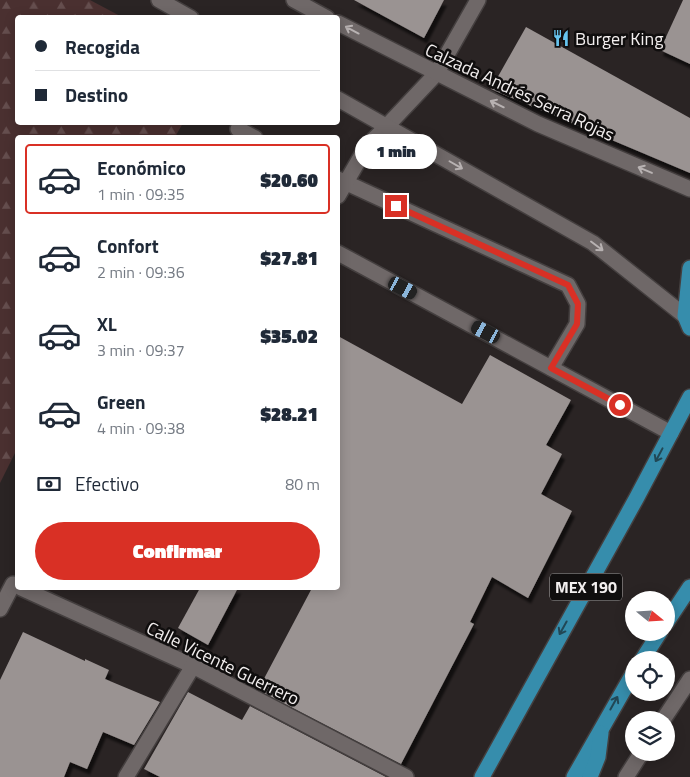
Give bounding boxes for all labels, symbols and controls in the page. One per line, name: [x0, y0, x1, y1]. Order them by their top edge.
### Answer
one-way arrow: [344, 25, 359, 35]
place label: Burger King: [575, 25, 663, 52]
restaurant icon: Burger King: [551, 28, 571, 48]
text: Recogida: [65, 32, 140, 61]
street label: Calzada Andrés Serra Rojas: [421, 36, 619, 148]
text: Destino: [65, 80, 128, 109]
one-way arrow: [489, 98, 504, 108]
callout: 1 min: [355, 134, 437, 168]
text: 1 min: [376, 139, 416, 163]
text: Económico: [97, 153, 186, 182]
icon: car: [37, 157, 82, 202]
one-way arrow: [449, 161, 463, 171]
one-way arrow: [638, 164, 653, 174]
text: $20.60: [260, 165, 318, 194]
text: 1 min · 09:35: [97, 182, 185, 206]
route end: [385, 195, 407, 217]
text: Confort: [97, 231, 159, 260]
icon: car: [37, 235, 82, 280]
one-way arrow: [590, 241, 603, 252]
text: $27.81: [260, 243, 318, 272]
text: 2 min · 09:36: [97, 260, 185, 284]
car: [386, 274, 419, 302]
text: XL: [97, 309, 117, 338]
icon: car: [37, 313, 82, 358]
car: [469, 318, 502, 346]
text: $35.02: [260, 321, 318, 350]
text: 3 min · 09:37: [97, 338, 185, 362]
text: Green: [97, 387, 146, 416]
icon: car: [37, 391, 82, 436]
route start: [609, 394, 631, 416]
text: $28.21: [260, 399, 318, 428]
text: 4 min · 09:38: [97, 416, 185, 440]
one-way arrow: [654, 448, 664, 463]
text: Efectivo: [75, 469, 139, 498]
icon: cash: [35, 470, 63, 498]
text: 80 m: [285, 472, 320, 496]
button: Confirmar: [35, 522, 320, 580]
road number: MEX 190: [550, 574, 622, 600]
north arrow: [625, 591, 675, 641]
map controls: [625, 591, 675, 761]
street label: Calle Vicente Guerrero: [142, 614, 304, 712]
one-way arrow: [558, 620, 568, 635]
button: locate: [625, 651, 675, 701]
one-way arrow: [609, 696, 619, 711]
button: layers: [625, 711, 675, 761]

